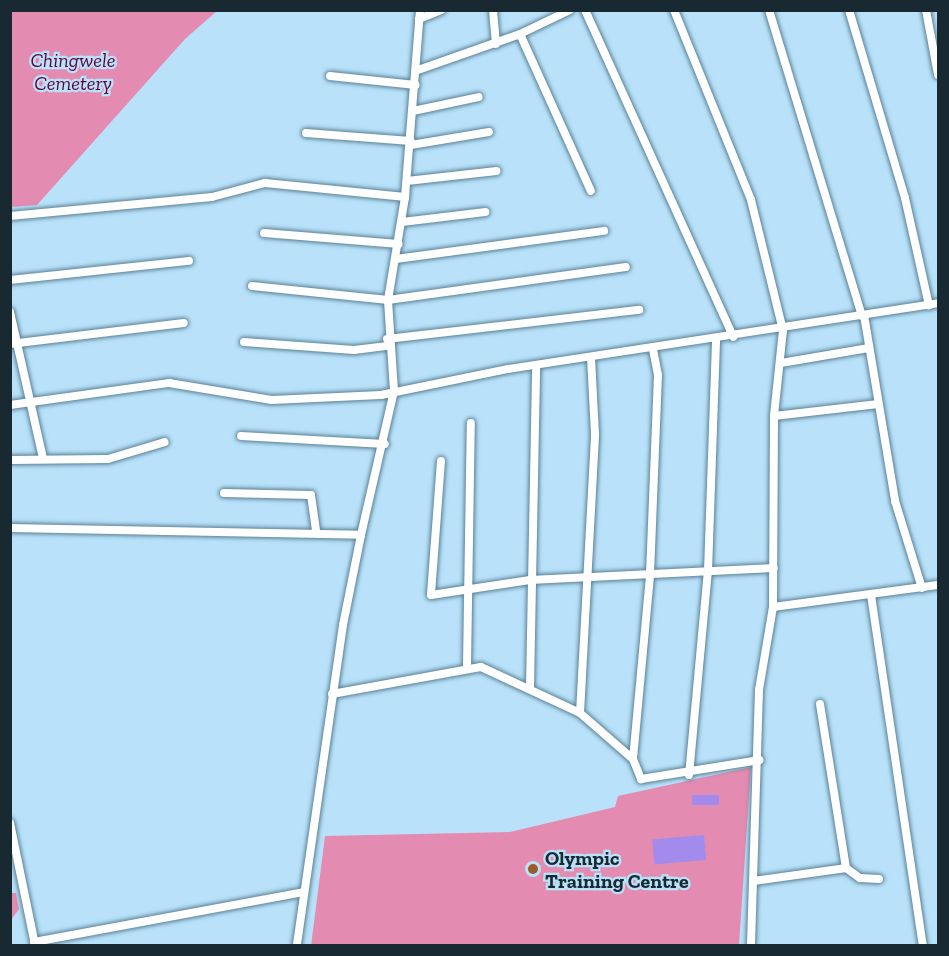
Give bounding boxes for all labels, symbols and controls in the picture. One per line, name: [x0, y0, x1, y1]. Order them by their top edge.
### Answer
park label: Chingwele Cemetery: [30, 49, 116, 96]
place label: Olympic Training Centre: [545, 846, 689, 893]
marker: Olympic Training Centre: [526, 862, 540, 876]

